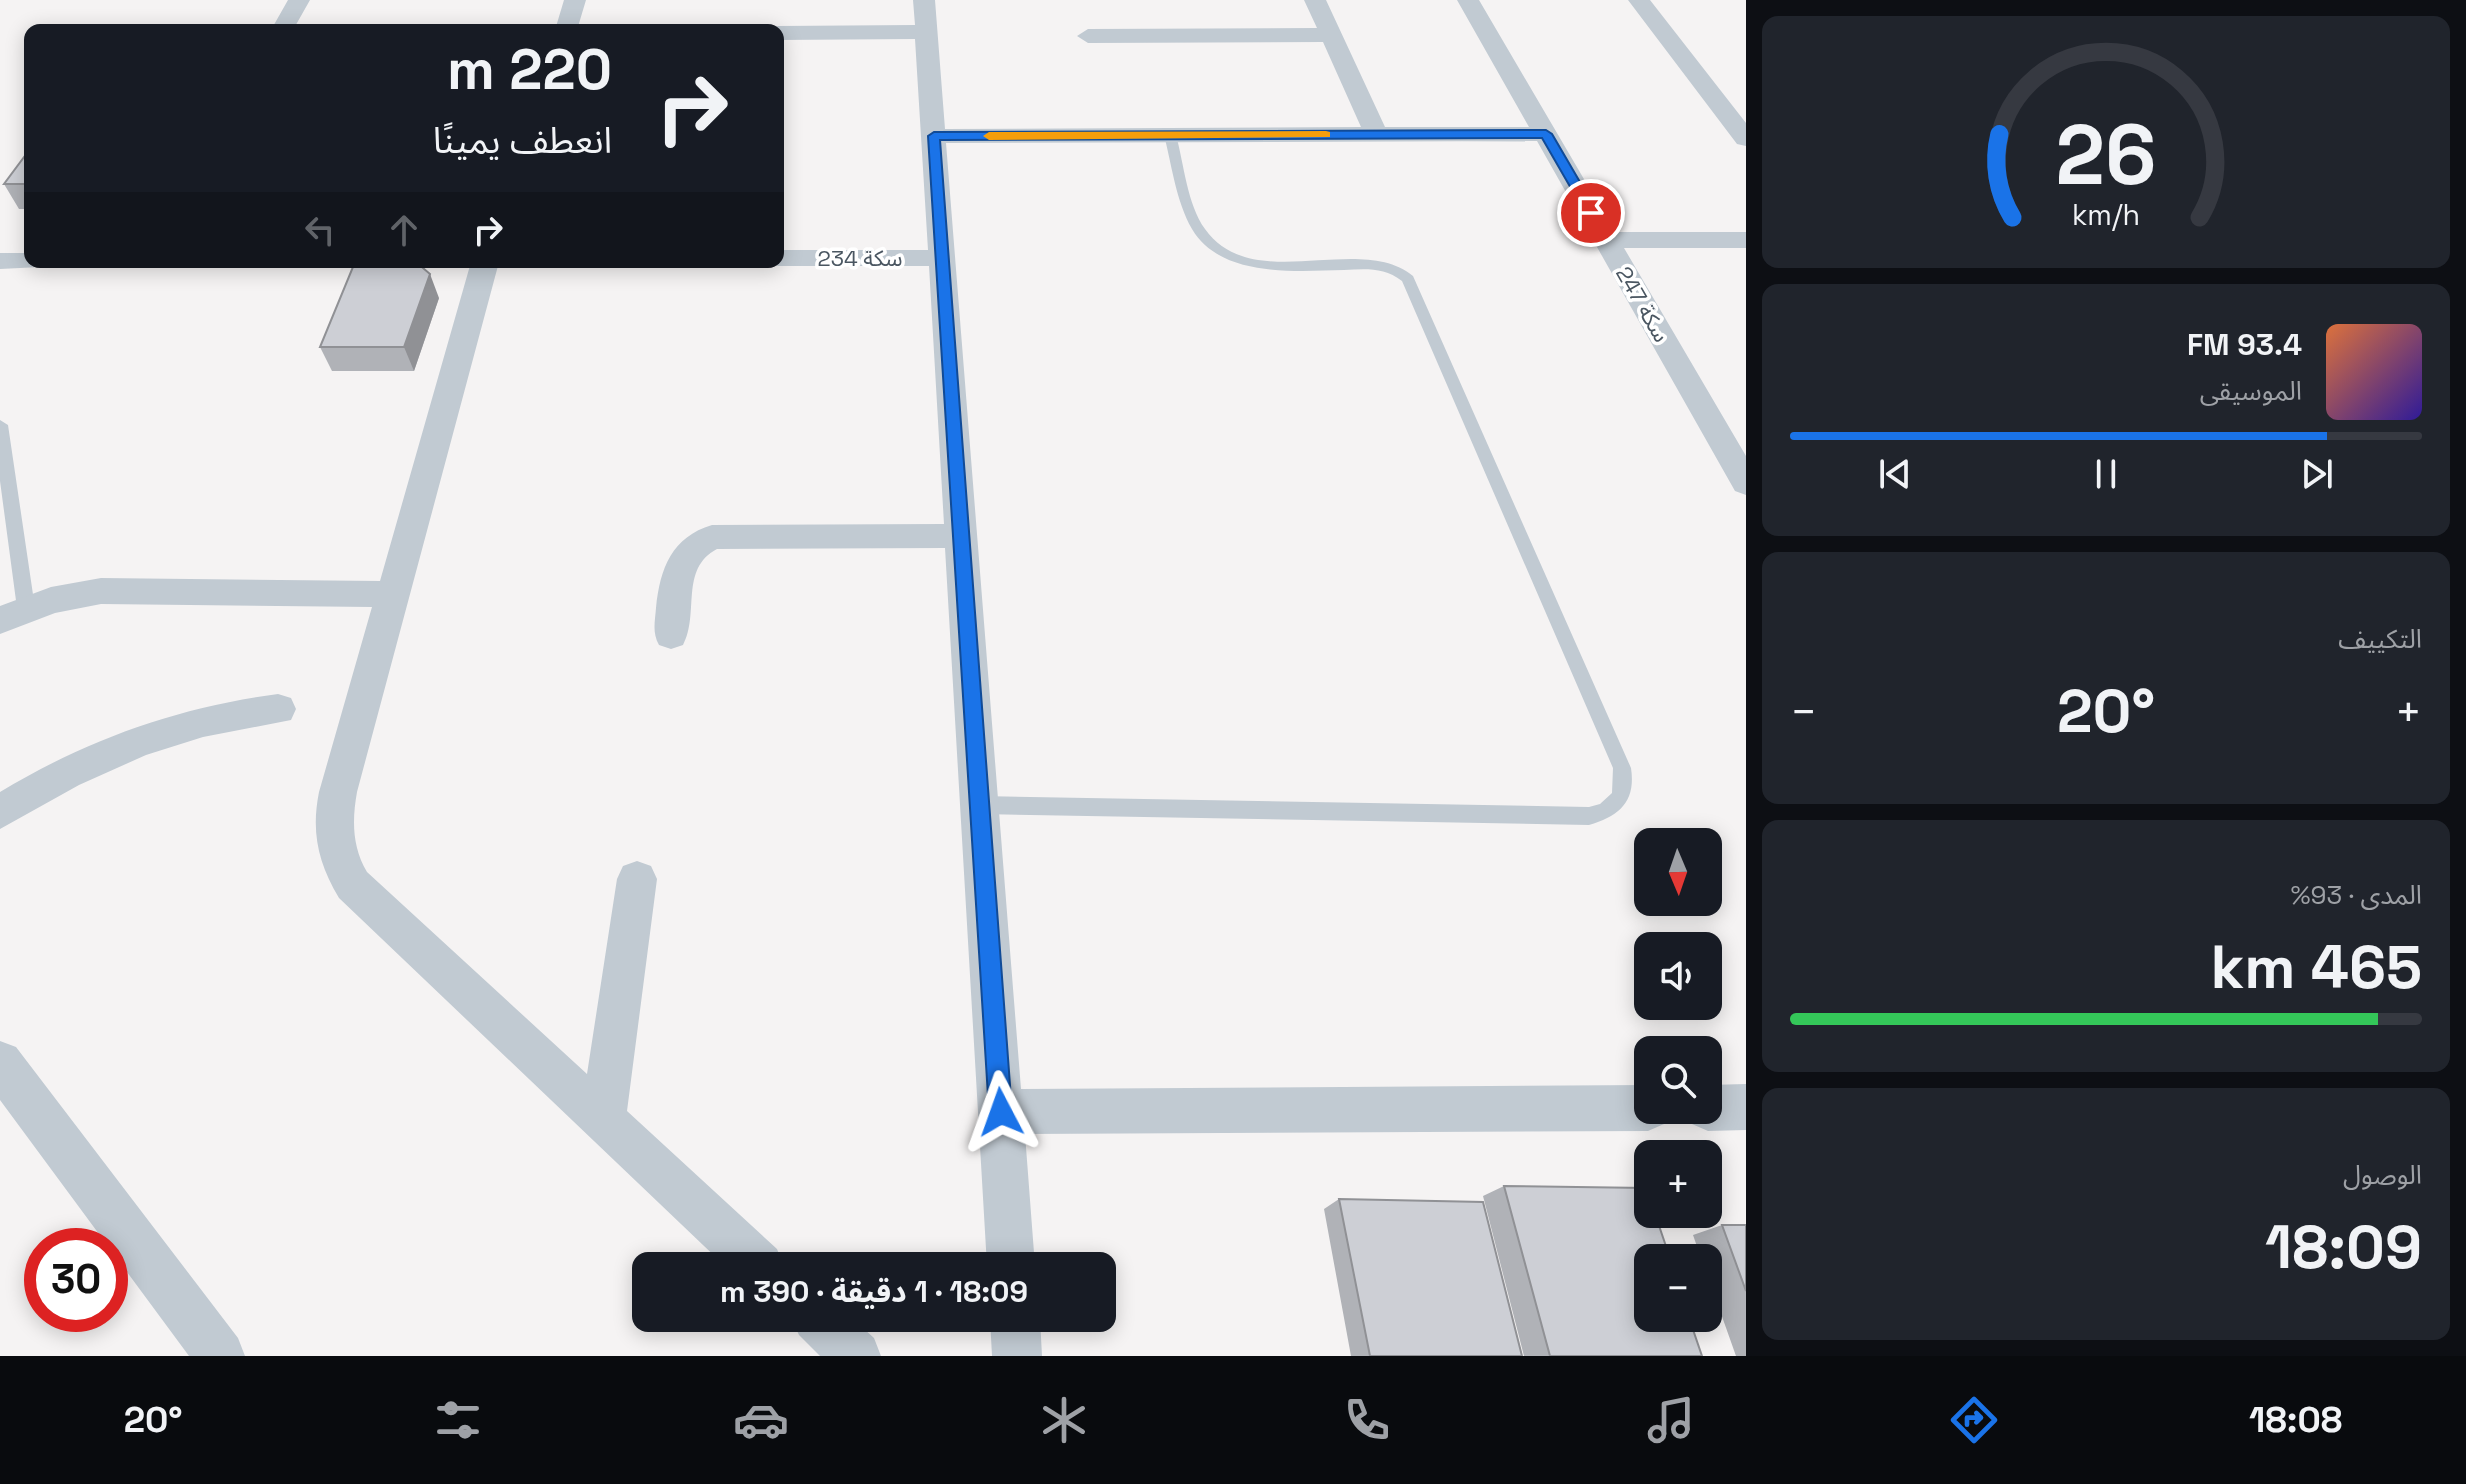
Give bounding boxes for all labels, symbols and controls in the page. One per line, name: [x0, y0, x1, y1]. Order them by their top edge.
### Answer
text: 220 m: [447, 34, 612, 105]
icon: right: [640, 56, 744, 160]
text: 26: [2056, 102, 2156, 208]
text: انعطف يمينًا: [433, 118, 612, 164]
pin: [1557, 179, 1625, 247]
icon: arrive: [1569, 191, 1613, 235]
text: km/h: [2072, 197, 2140, 233]
icon: left: [298, 208, 342, 252]
icon: ahead: [382, 208, 426, 252]
icon: right: [466, 208, 510, 252]
street label: سكة 234: [817, 244, 903, 272]
street label: سكة 247: [1610, 261, 1676, 347]
text: 93.4 FM: [2187, 325, 2302, 364]
text: الموسيقى: [2200, 374, 2302, 408]
icon: previous: [1873, 452, 1917, 496]
icon: pause: [2084, 452, 2128, 496]
icon: next: [2295, 452, 2339, 496]
text: التكييف: [2338, 622, 2422, 656]
text: 20°: [2057, 673, 2155, 750]
text: −: [1790, 684, 1817, 740]
text: +: [2395, 684, 2422, 740]
north arrow: [1634, 828, 1722, 916]
map controls: [1634, 828, 1722, 1332]
text: المدى · 93%: [2291, 878, 2422, 912]
text: 465 km: [2210, 929, 2422, 1006]
button: sound: [1634, 932, 1722, 1020]
button: search: [1634, 1036, 1722, 1124]
position arrow: [959, 1070, 1043, 1154]
button: +: [1634, 1140, 1722, 1228]
text: الوصول: [2343, 1158, 2422, 1192]
text: 18:09: [2265, 1209, 2422, 1286]
speed limit sign: 30: [24, 1228, 128, 1332]
button: −: [1634, 1244, 1722, 1332]
text: 18:09 · 1 دقيقة · 390 m: [720, 1272, 1028, 1311]
icon: filters: [430, 1392, 486, 1448]
icon: car: [733, 1392, 789, 1448]
icon: climate: [1036, 1392, 1092, 1448]
icon: phone: [1339, 1392, 1395, 1448]
icon: music: [1643, 1392, 1699, 1448]
icon: directions: [1946, 1392, 2002, 1448]
text: 20°: [124, 1397, 183, 1443]
text: 18:08: [2249, 1397, 2342, 1443]

